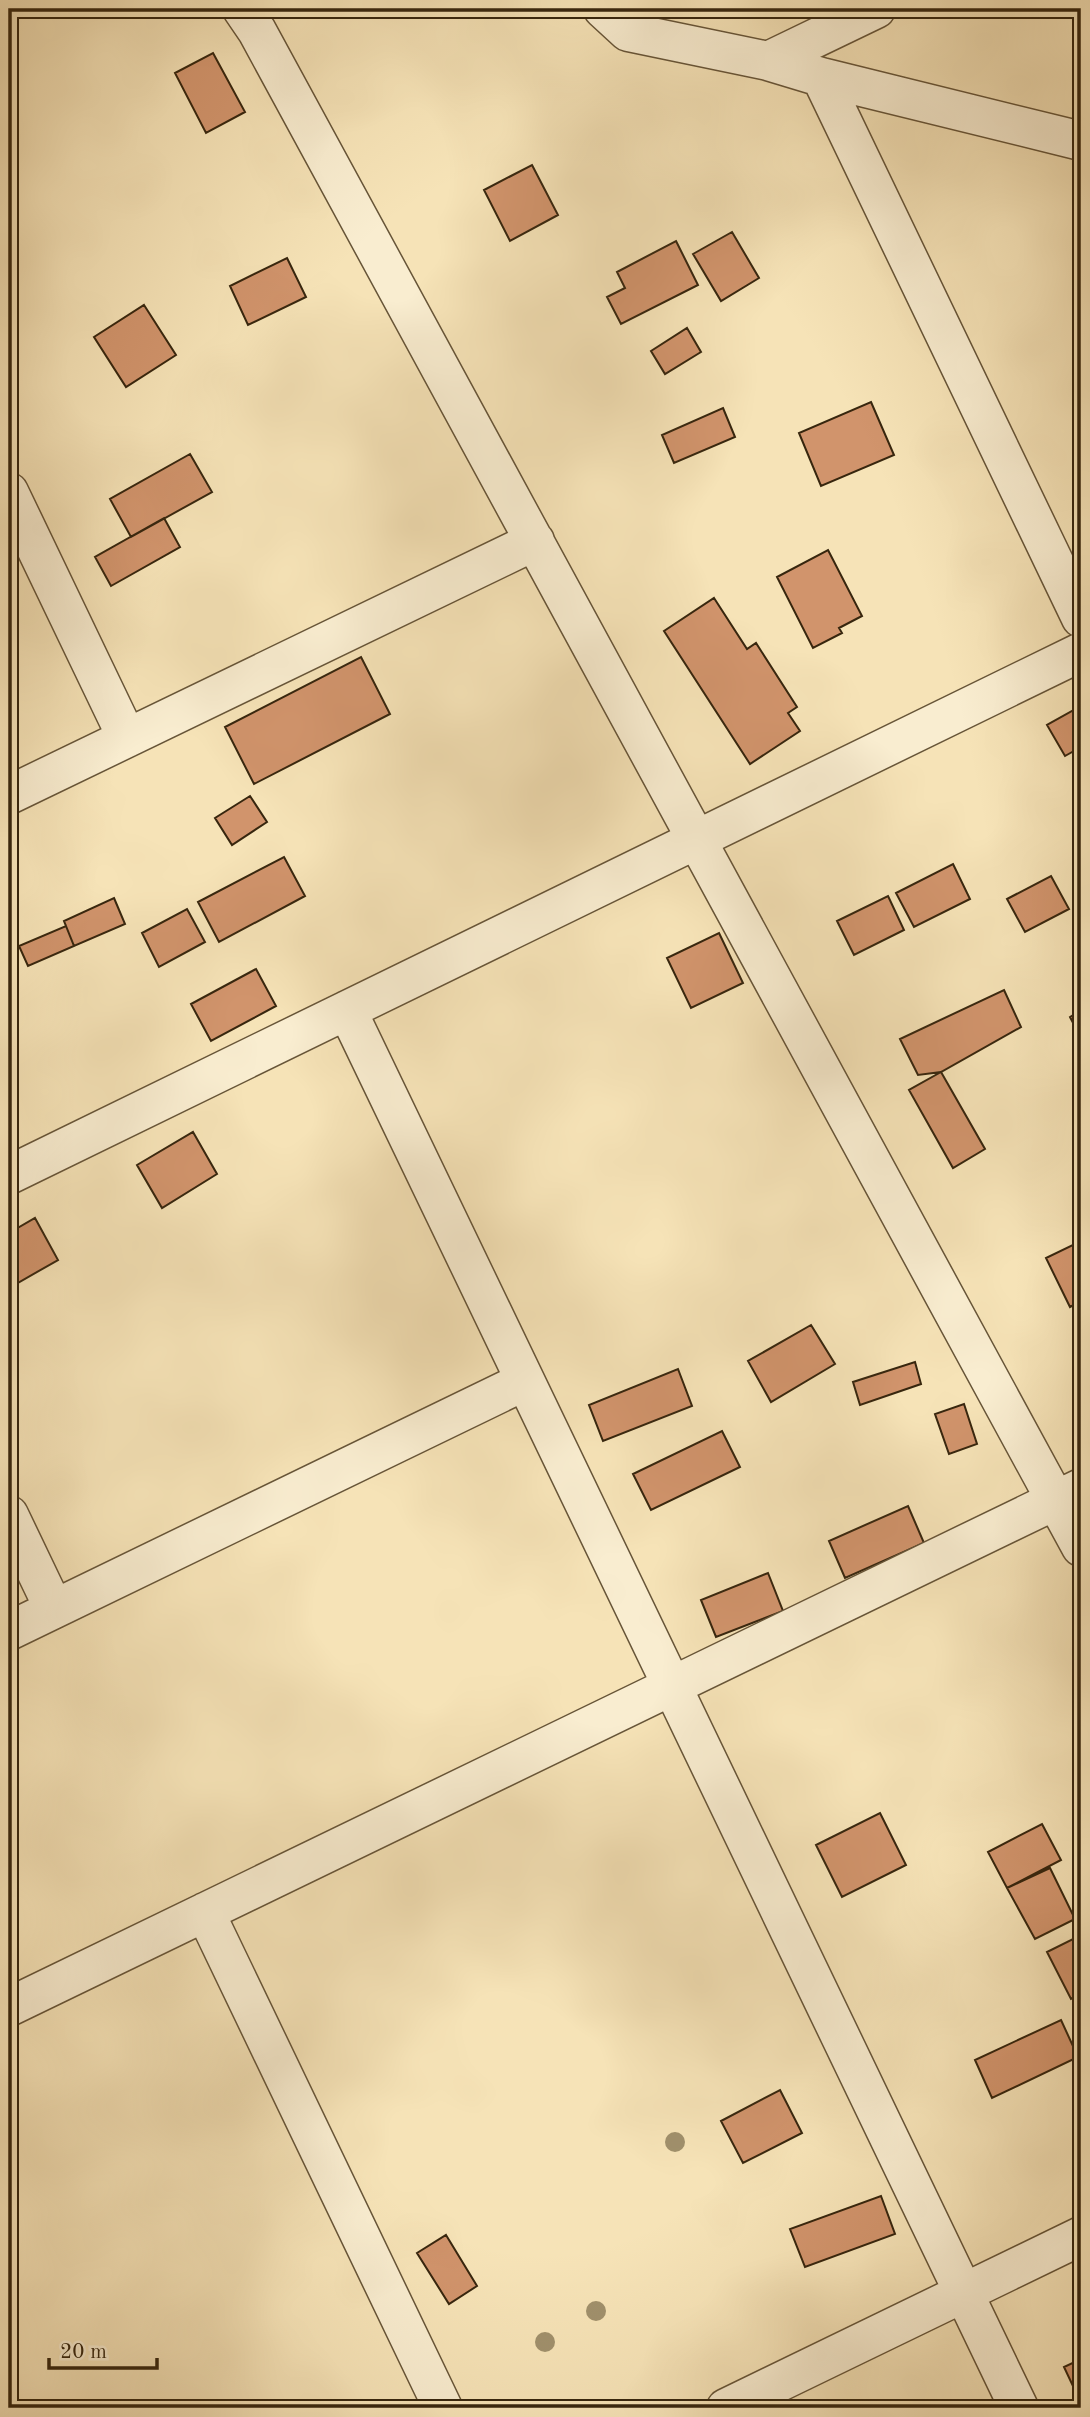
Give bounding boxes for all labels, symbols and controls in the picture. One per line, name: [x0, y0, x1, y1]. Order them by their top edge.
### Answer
scale bar: [49, 2326, 158, 2370]
text: 20 m: [60, 2342, 107, 2363]

